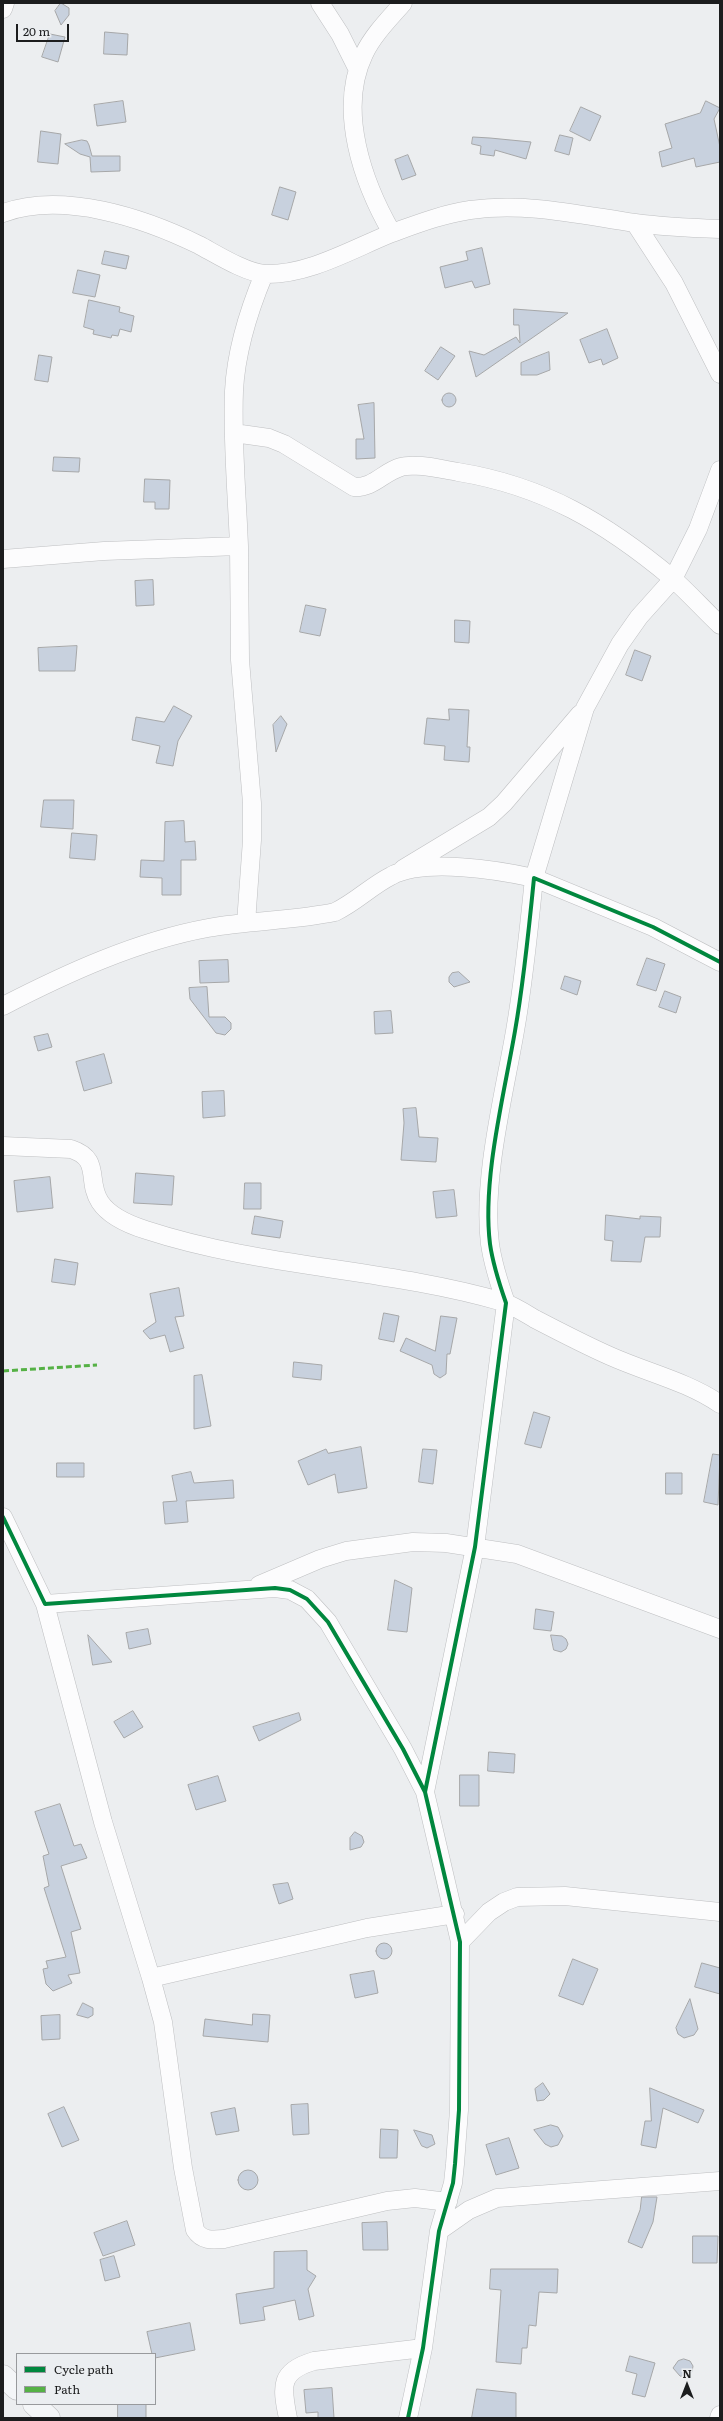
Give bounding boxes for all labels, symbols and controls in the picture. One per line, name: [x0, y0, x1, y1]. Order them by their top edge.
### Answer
scale bar: [18, 16, 71, 42]
text: 20 m: [23, 22, 50, 40]
legend: [16, 2353, 156, 2405]
text: Cycle path: [54, 2360, 114, 2378]
north arrow: [667, 2365, 707, 2405]
text: N: [682, 2365, 692, 2381]
text: Path: [54, 2380, 80, 2398]

